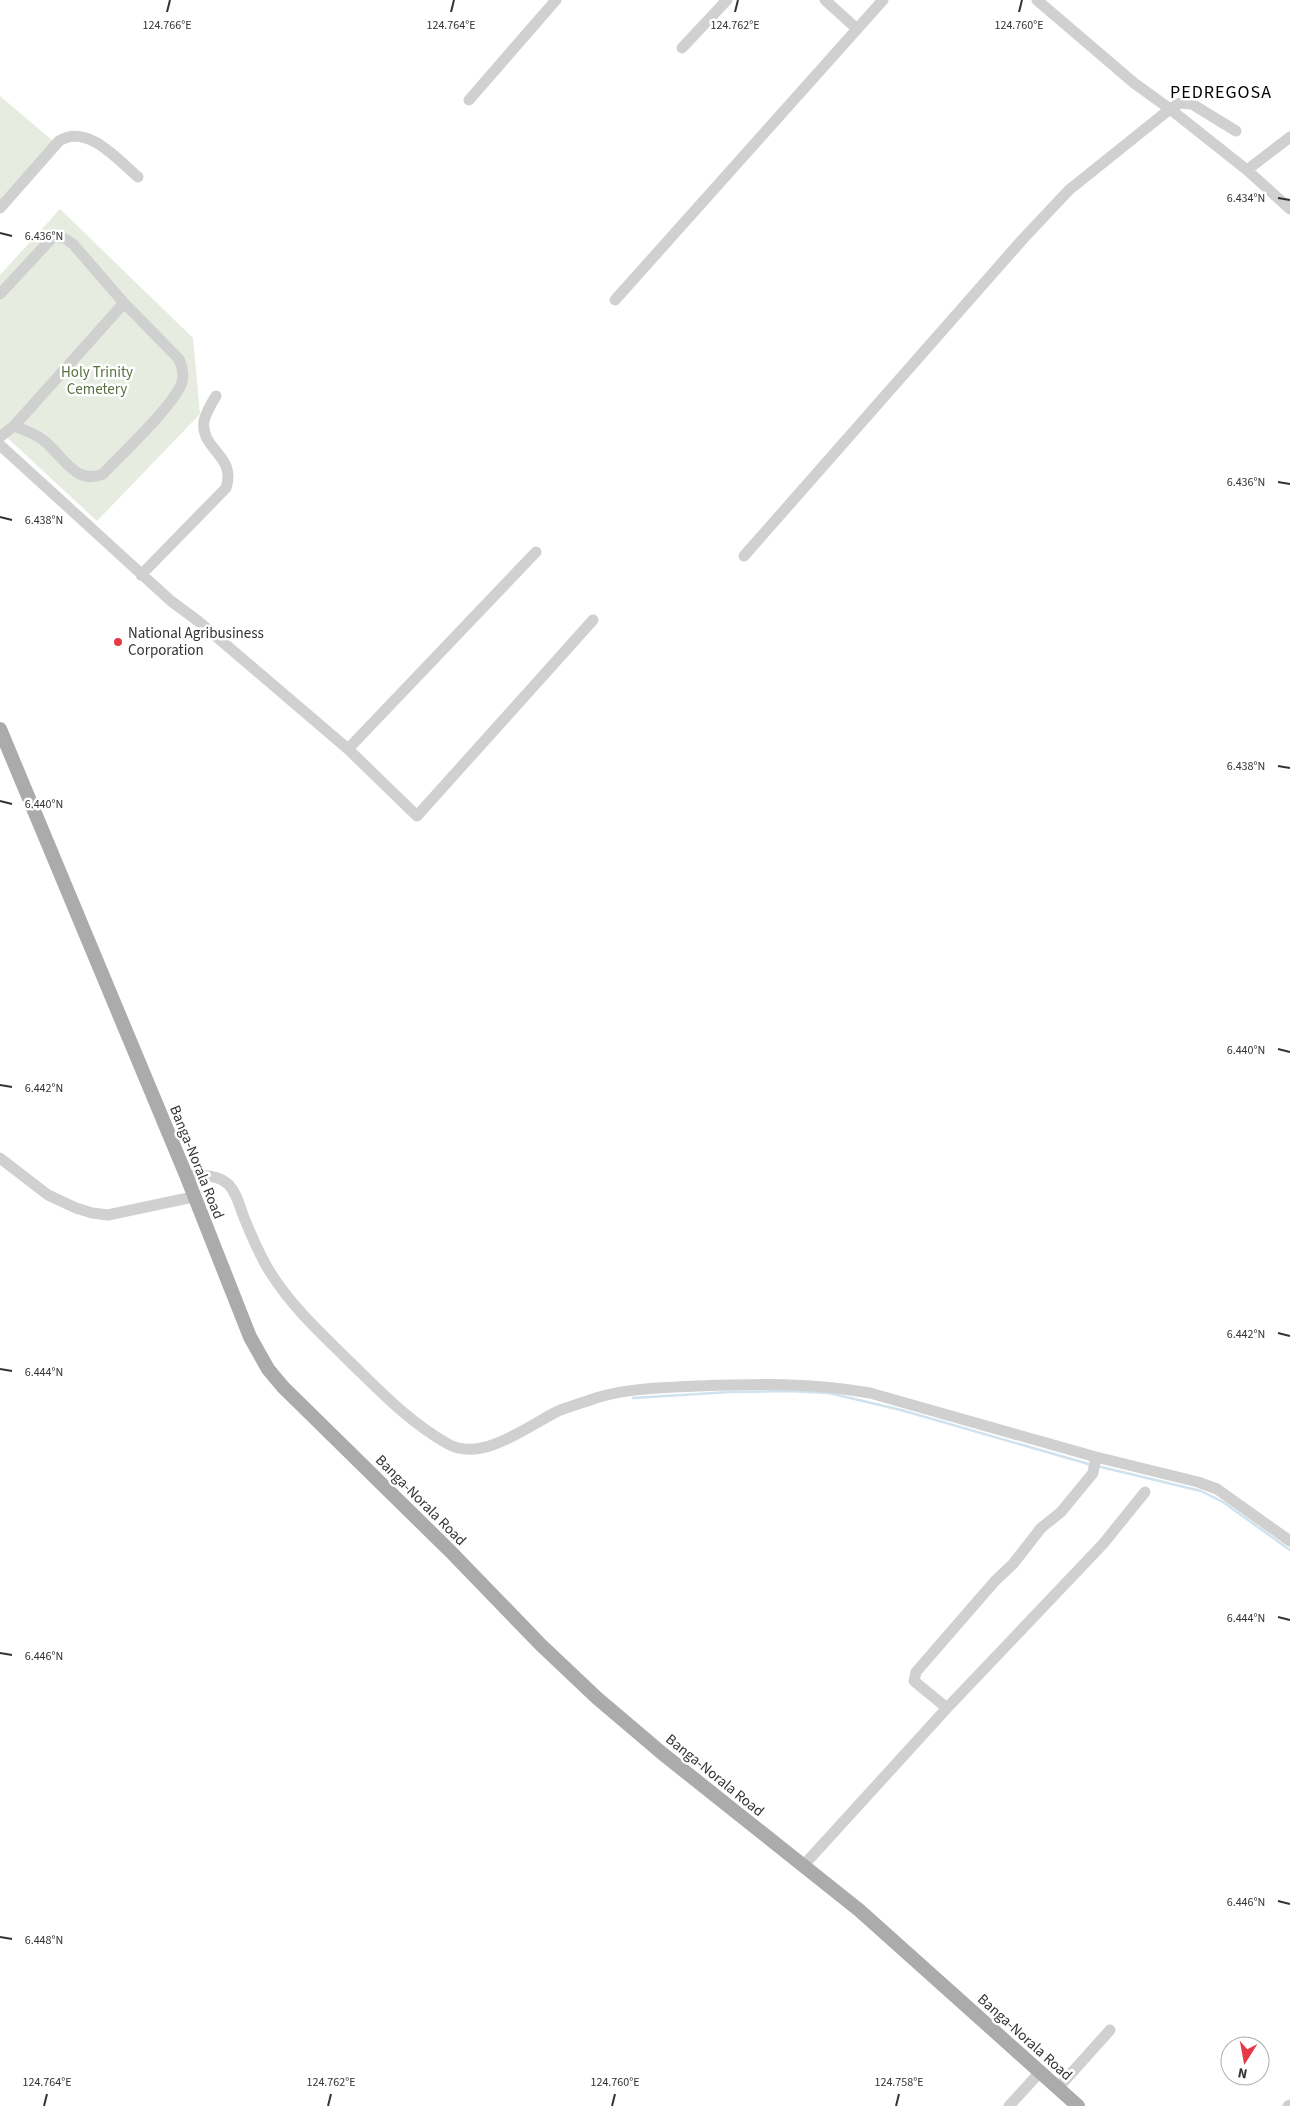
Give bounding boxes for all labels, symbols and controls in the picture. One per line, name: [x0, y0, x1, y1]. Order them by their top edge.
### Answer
text: 124.766°E: [142, 17, 192, 34]
text: 124.764°E: [426, 17, 476, 34]
text: 124.762°E: [710, 17, 760, 34]
text: 124.760°E: [994, 17, 1044, 34]
district label: PEDREGOSA: [1170, 80, 1272, 105]
text: 6.434°N: [1227, 190, 1265, 207]
text: 6.436°N: [25, 228, 63, 245]
park label: Holy Trinity Cemetery: [61, 362, 133, 400]
text: 6.436°N: [1227, 474, 1265, 491]
text: 6.438°N: [25, 512, 63, 529]
place label: National Agribusiness Corporation: [128, 623, 264, 661]
marker: National Agribusiness Corporation: [112, 636, 124, 648]
text: 6.438°N: [1227, 758, 1265, 775]
text: 6.440°N: [25, 796, 63, 813]
text: 6.440°N: [1227, 1042, 1265, 1059]
text: 6.442°N: [25, 1080, 63, 1097]
street label: Banga-Norala Road: [164, 1102, 229, 1222]
text: 6.442°N: [1227, 1326, 1265, 1343]
text: 6.444°N: [25, 1364, 63, 1381]
street label: Banga-Norala Road: [370, 1450, 471, 1551]
text: 6.444°N: [1227, 1610, 1265, 1627]
text: 6.446°N: [25, 1648, 63, 1665]
street label: Banga-Norala Road: [661, 1729, 768, 1822]
text: 6.446°N: [1227, 1894, 1265, 1911]
text: 6.448°N: [25, 1932, 63, 1949]
street label: Banga-Norala Road: [973, 1989, 1077, 2086]
north arrow: [1220, 2036, 1270, 2086]
text: N: [1236, 2062, 1249, 2083]
text: 124.764°E: [22, 2074, 72, 2091]
text: 124.762°E: [306, 2074, 356, 2091]
text: 124.760°E: [590, 2074, 640, 2091]
text: 124.758°E: [874, 2074, 924, 2091]

